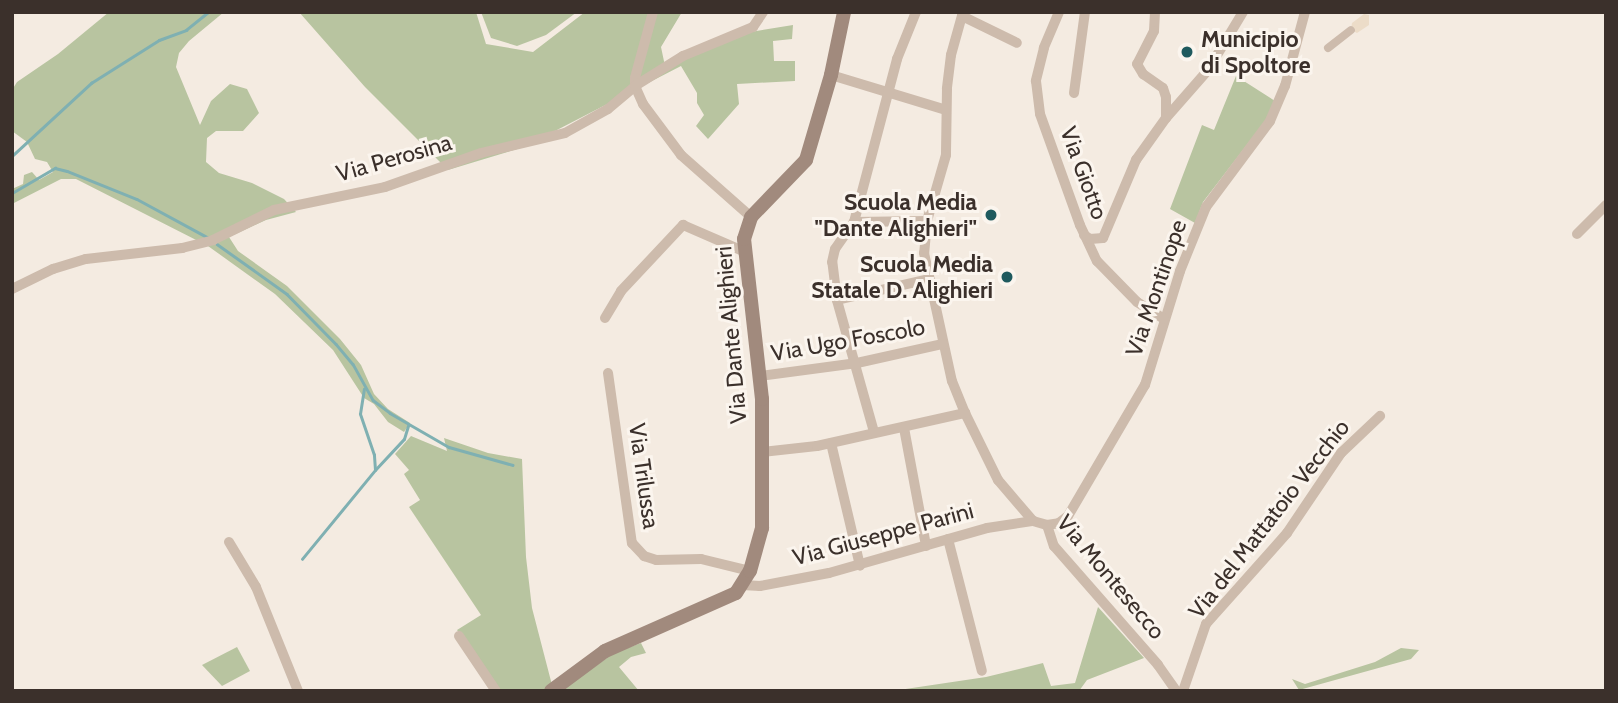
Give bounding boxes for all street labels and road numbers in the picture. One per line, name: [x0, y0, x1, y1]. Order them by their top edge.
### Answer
street label: Via Giotto: [1054, 123, 1114, 223]
street label: Via Perosina: [333, 128, 455, 188]
street label: Via Montinope: [1120, 216, 1192, 360]
street label: Via Dante Alighieri: [709, 245, 753, 425]
street label: Via Ugo Foscolo: [769, 313, 927, 367]
street label: Via del Mattatoio Vecchio: [1183, 414, 1355, 624]
street label: Via Trilussa: [623, 422, 665, 530]
street label: Via Giuseppe Parini: [790, 497, 976, 571]
street label: Via Montesecco: [1051, 509, 1171, 645]

